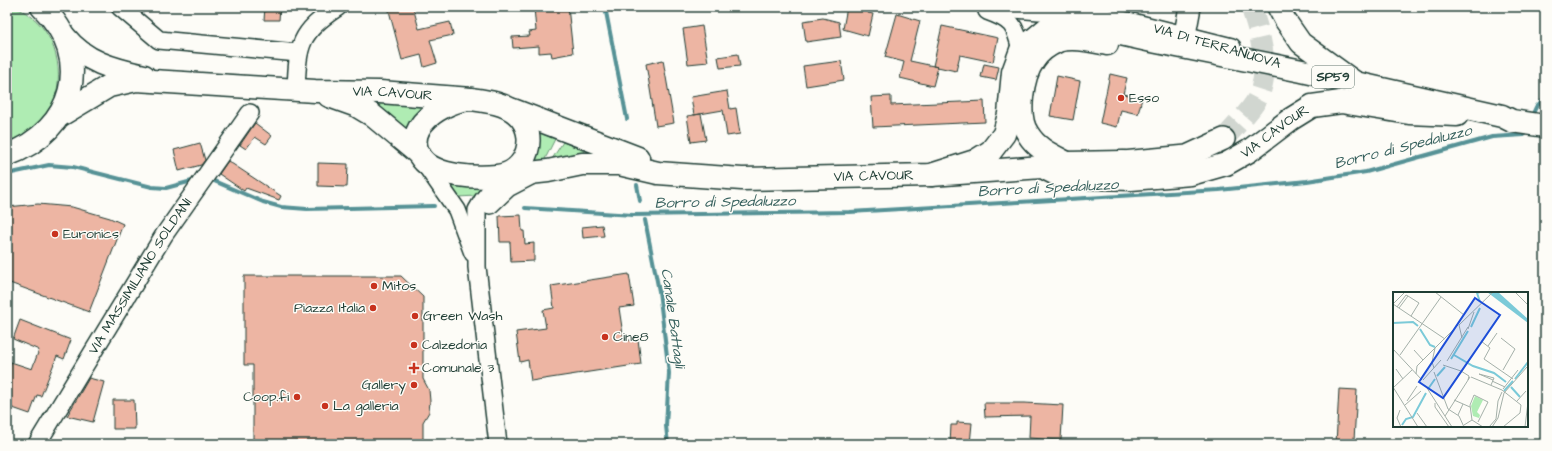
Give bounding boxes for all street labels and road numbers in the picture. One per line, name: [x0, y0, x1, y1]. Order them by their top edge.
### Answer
street label: VIA DI TERRANUOVA: [1151, 18, 1283, 74]
road number: SP59: [1312, 66, 1354, 88]
street label: VIA CAVOUR: [352, 82, 434, 106]
street label: VIA CAVOUR: [1237, 100, 1313, 164]
street label: VIA CAVOUR: [833, 165, 914, 187]
street label: VIA MASSIMILIANO SOLDANI: [84, 194, 197, 358]

